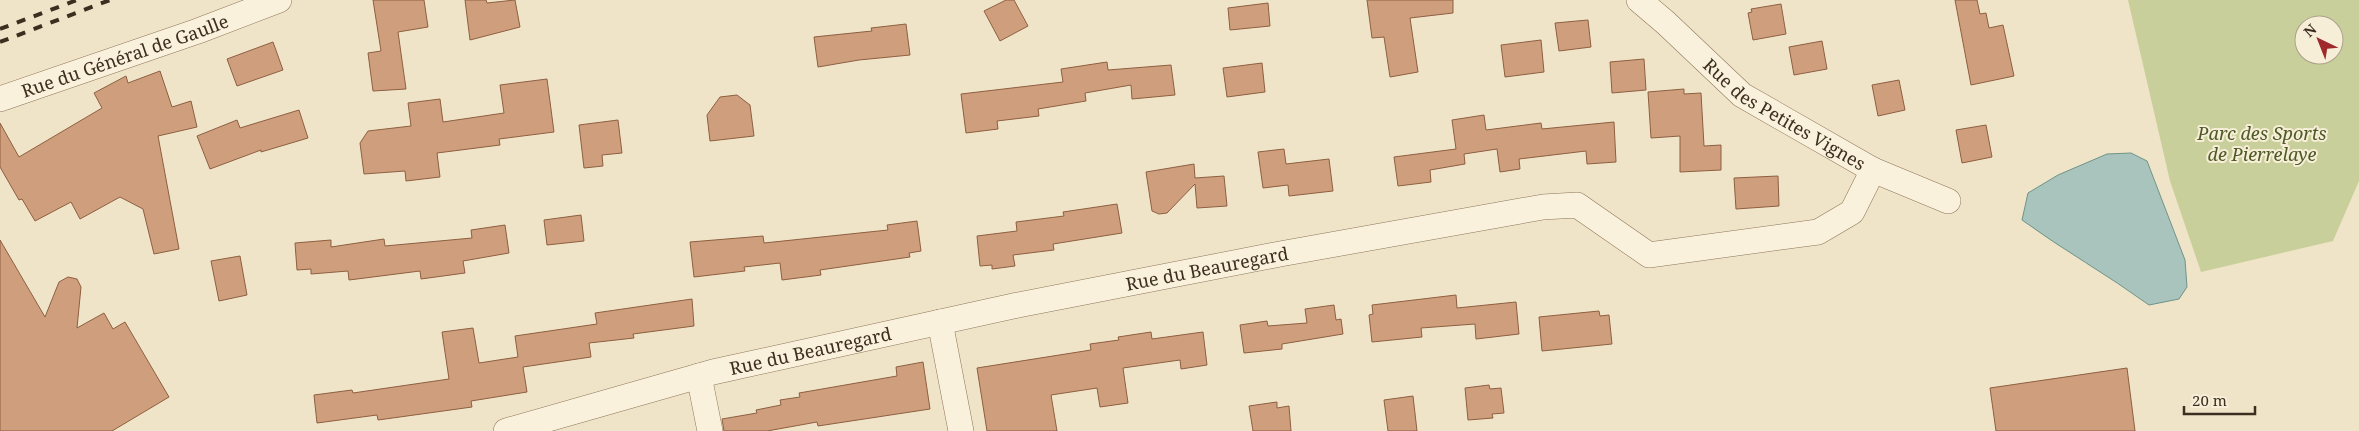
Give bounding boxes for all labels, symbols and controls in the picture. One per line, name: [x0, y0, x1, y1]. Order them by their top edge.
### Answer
street label: Rue du Général de Gaulle: [18, 9, 232, 103]
north arrow: [2294, 15, 2344, 65]
text: N: [2299, 19, 2320, 41]
street label: Rue des Petites Vignes: [1698, 53, 1870, 175]
park label: Parc des Sports de Pierrelaye: [2196, 121, 2327, 166]
street label: Rue du Beauregard: [1124, 241, 1290, 296]
street label: Rue du Beauregard: [727, 321, 894, 380]
scale bar: [2184, 384, 2255, 416]
text: 20 m: [2192, 390, 2227, 410]

